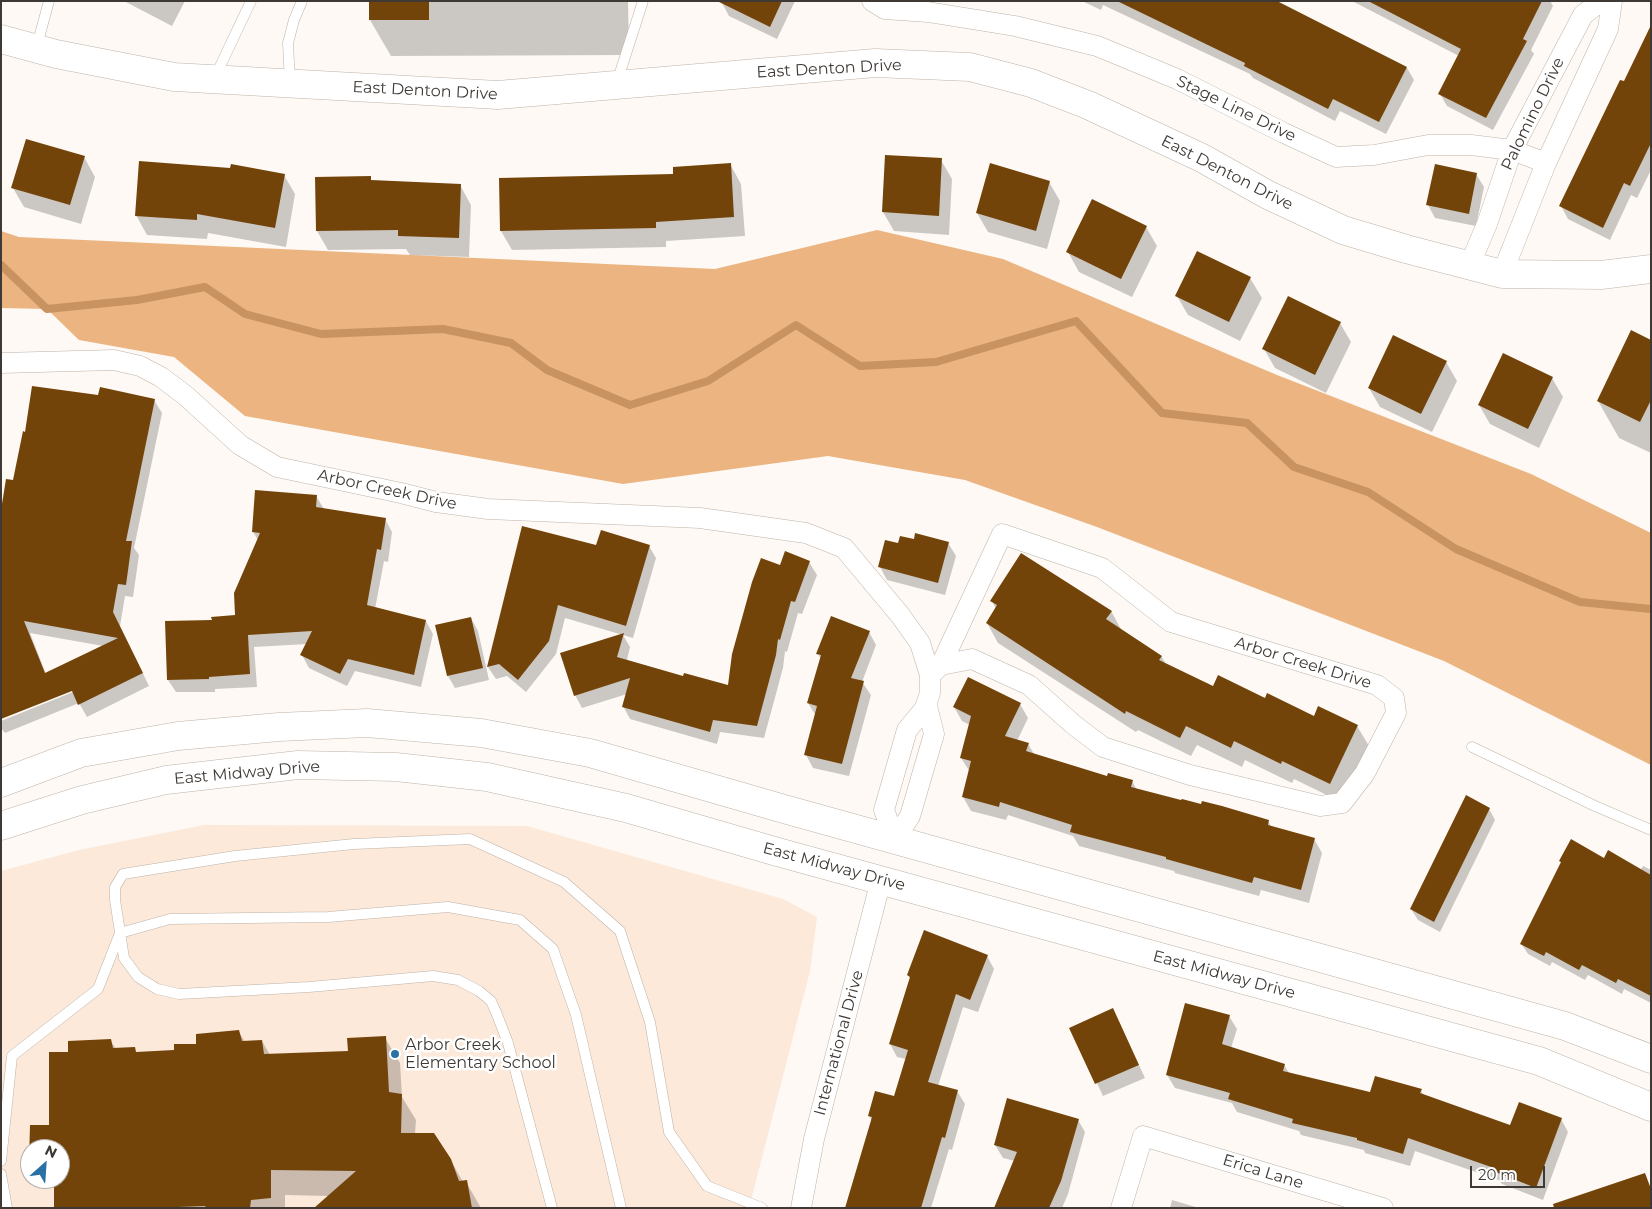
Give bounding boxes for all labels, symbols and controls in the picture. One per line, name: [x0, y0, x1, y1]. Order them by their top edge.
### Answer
street label: Palomino Drive: [1497, 54, 1569, 174]
street label: East Denton Drive: [756, 56, 902, 82]
street label: Stage Line Drive: [1173, 72, 1299, 146]
street label: East Denton Drive: [352, 78, 498, 104]
street label: East Denton Drive: [1158, 131, 1296, 215]
street label: Arbor Creek Drive: [316, 466, 458, 514]
street label: Arbor Creek Drive: [1232, 633, 1374, 693]
street label: East Midway Drive: [173, 757, 321, 789]
street label: East Midway Drive: [761, 839, 907, 895]
street label: East Midway Drive: [1151, 947, 1297, 1003]
street label: International Drive: [810, 968, 868, 1118]
place label: Arbor Creek Elementary School: [405, 1035, 556, 1073]
marker: Arbor Creek Elementary School: [389, 1048, 401, 1060]
north arrow: [20, 1139, 70, 1189]
text: N: [42, 1141, 60, 1162]
street label: Erica Lane: [1220, 1151, 1306, 1193]
scale bar: [1472, 1156, 1547, 1188]
text: 20 m: [1478, 1165, 1516, 1184]

